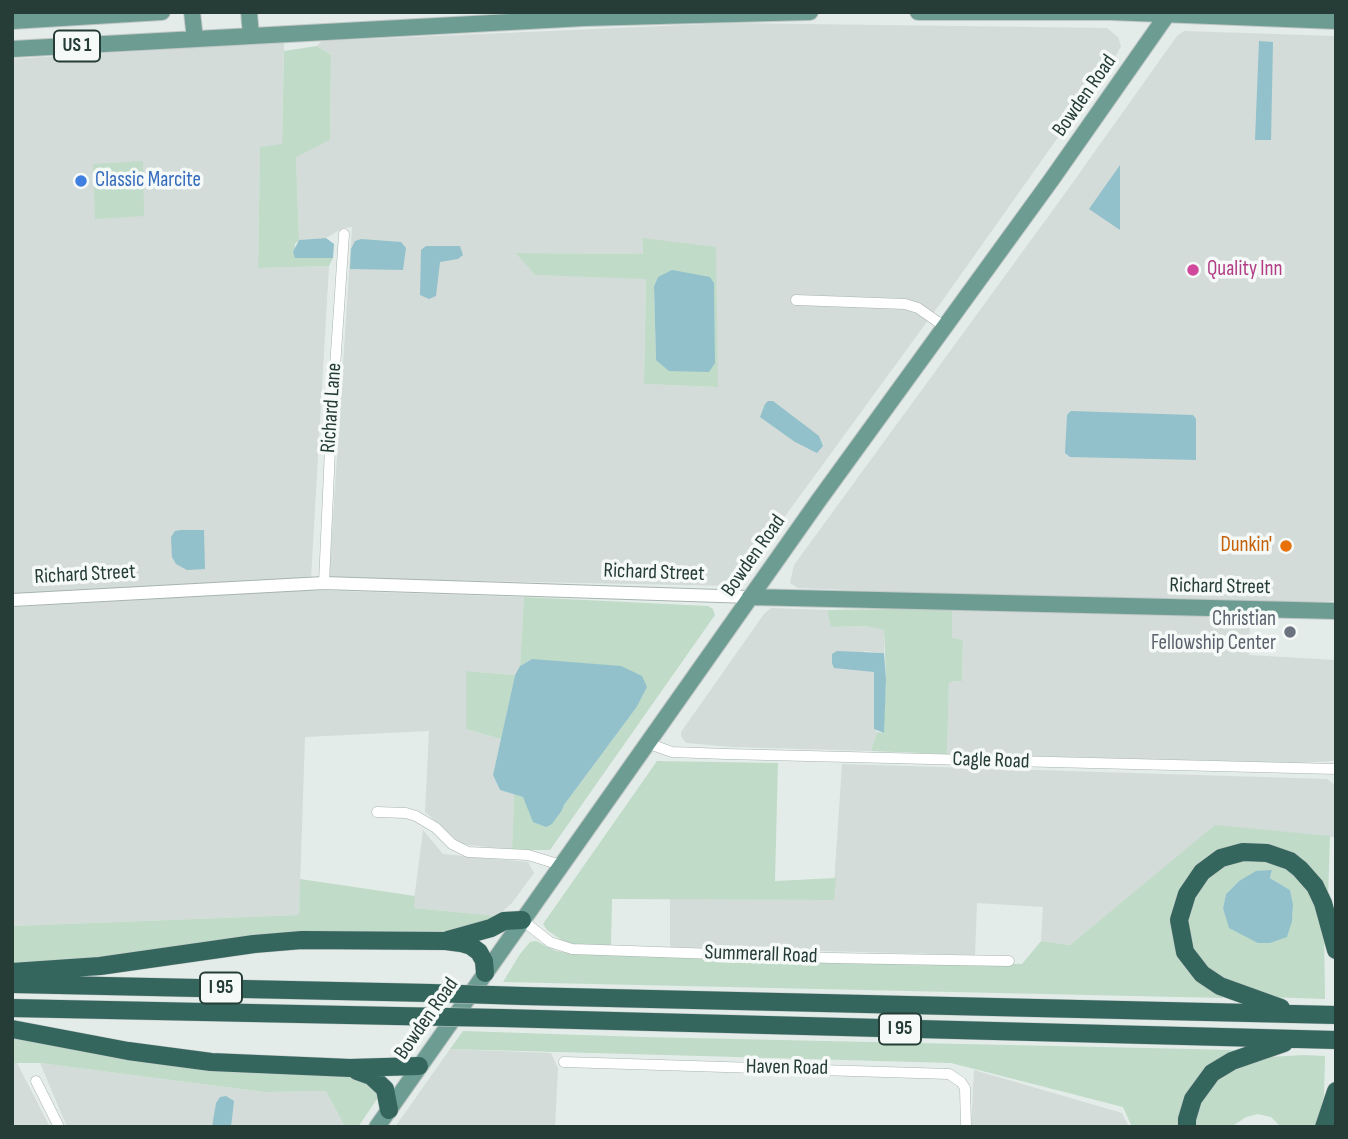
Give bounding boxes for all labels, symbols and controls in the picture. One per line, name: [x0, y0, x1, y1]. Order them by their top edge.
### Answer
road number: US 1: [54, 30, 100, 61]
street label: Bowden Road: [1048, 50, 1122, 142]
place label: Classic Marcite: [95, 168, 201, 194]
marker: Classic Marcite: [73, 173, 89, 189]
place label: Quality Inn: [1207, 257, 1283, 283]
marker: Quality Inn: [1185, 262, 1201, 278]
street label: Richard Lane: [316, 362, 348, 454]
street label: Bowden Road: [717, 510, 791, 602]
place label: Dunkin': [1220, 533, 1272, 559]
marker: Dunkin': [1278, 538, 1294, 554]
street label: Richard Street: [603, 559, 705, 587]
street label: Richard Street: [34, 560, 136, 590]
street label: Richard Street: [1169, 574, 1271, 600]
place label: Christian Fellowship Center: [1151, 607, 1276, 657]
marker: Christian Fellowship Center: [1282, 624, 1298, 640]
street label: Cagle Road: [952, 747, 1030, 775]
street label: Summerall Road: [704, 940, 818, 970]
road number: I 95: [200, 972, 242, 1004]
street label: Bowden Road: [390, 973, 464, 1065]
road number: I 95: [879, 1014, 921, 1044]
street label: Haven Road: [746, 1055, 828, 1081]

